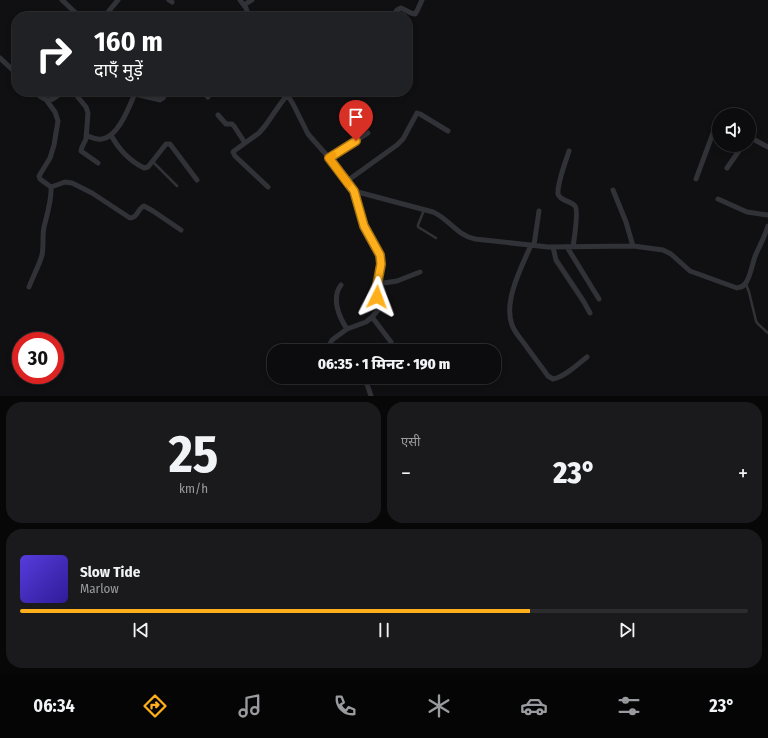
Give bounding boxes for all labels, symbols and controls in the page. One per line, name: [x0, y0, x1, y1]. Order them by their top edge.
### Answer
text: 160 m: [94, 25, 163, 58]
icon: right: [28, 28, 80, 80]
text: दाएँ मुड़ें: [94, 59, 143, 81]
pin: [339, 100, 373, 141]
icon: arrive: [345, 106, 367, 128]
map controls: [712, 108, 756, 152]
button: sound: [712, 108, 756, 152]
position arrow: [356, 276, 398, 318]
speed limit sign: 30: [12, 332, 64, 384]
text: 06:35 · 1 मिनट · 190 m: [318, 355, 450, 373]
text: 25: [169, 423, 218, 486]
text: एसी: [401, 434, 420, 449]
text: 23°: [553, 455, 596, 491]
text: −: [401, 460, 411, 487]
text: +: [738, 460, 748, 487]
text: km/h: [179, 481, 208, 496]
text: Slow Tide: [80, 563, 140, 581]
text: Marlow: [80, 581, 119, 596]
icon: previous: [130, 619, 152, 641]
icon: pause: [373, 619, 395, 641]
icon: next: [616, 619, 638, 641]
icon: directions: [141, 692, 169, 720]
icon: music: [236, 692, 264, 720]
icon: phone: [331, 692, 359, 720]
icon: climate: [425, 692, 453, 720]
icon: car: [520, 692, 548, 720]
icon: filters: [615, 692, 643, 720]
text: 06:34: [33, 695, 75, 717]
text: 23°: [709, 695, 735, 717]

